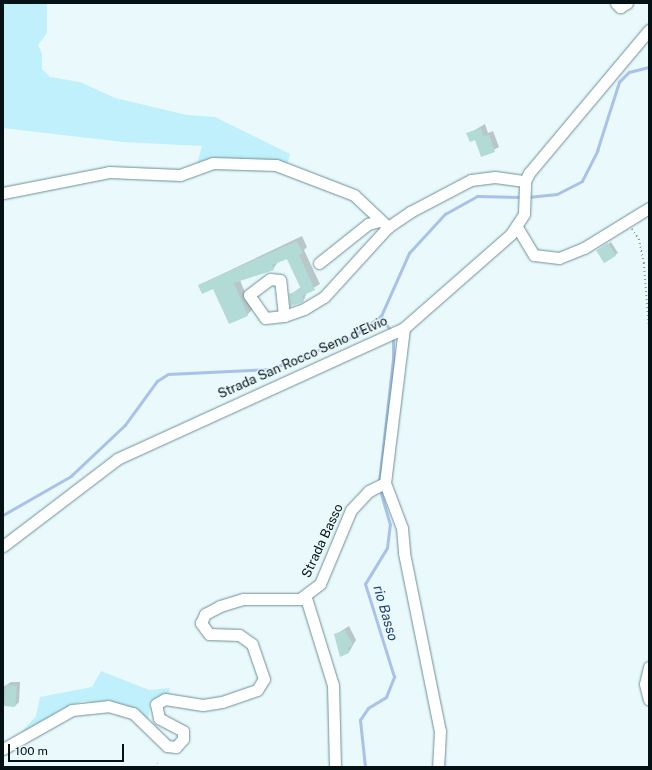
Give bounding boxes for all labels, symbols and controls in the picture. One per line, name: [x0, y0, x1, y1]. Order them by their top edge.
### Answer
street label: Strada San Rocco Seno d'Elvio: [216, 313, 390, 403]
street label: Strada Basso: [299, 501, 347, 581]
water label: rio Basso: [370, 583, 402, 643]
scale bar: [10, 736, 126, 762]
text: 100 m: [15, 744, 48, 758]

